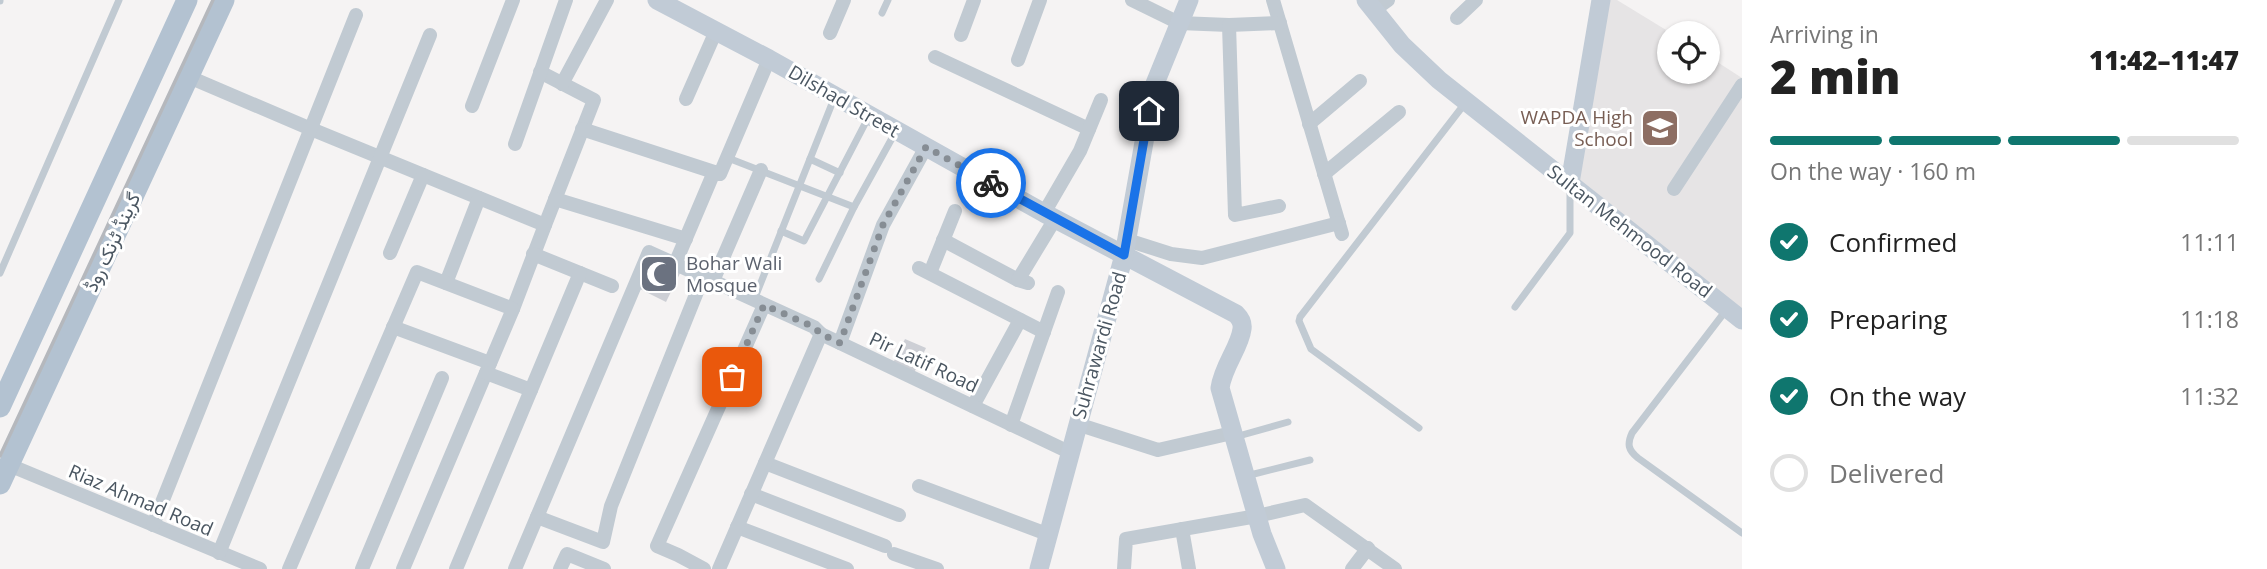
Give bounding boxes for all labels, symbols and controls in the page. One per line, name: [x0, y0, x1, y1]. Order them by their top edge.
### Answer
text: Arriving in: [1770, 18, 1879, 50]
map controls: [1657, 21, 1720, 84]
button: locate: [1657, 21, 1720, 84]
text: 11:42–11:47: [2089, 42, 2239, 78]
text: 2 min: [1770, 45, 1901, 107]
street label: Dilshad Street: [784, 59, 905, 143]
pin: [1119, 81, 1179, 141]
icon: home: [1130, 92, 1168, 130]
place label: WAPDA High School: [1521, 104, 1633, 152]
school or university icon: WAPDA High School: [1639, 107, 1681, 149]
courier: [956, 148, 1026, 218]
text: On the way · 160 m: [1770, 155, 1976, 187]
street label: Sultan Mehmood Road: [1542, 158, 1718, 304]
icon: bike: [972, 164, 1010, 202]
street label: گرینڈ ٹرنک روڈ: [78, 188, 146, 296]
icon: check: [1770, 223, 1808, 261]
text: Confirmed: [1829, 224, 1957, 260]
text: 11:11: [2180, 226, 2239, 258]
place label: Bohar Wali Mosque: [686, 250, 782, 298]
mosque icon: Bohar Wali Mosque: [638, 253, 680, 295]
street label: Suhrawardi Road: [1066, 268, 1132, 422]
icon: check: [1770, 300, 1808, 338]
text: Preparing: [1829, 301, 1947, 337]
text: 11:18: [2180, 303, 2239, 335]
street label: Pir Latif Road: [865, 325, 983, 399]
pin: [702, 347, 762, 407]
icon: bag: [713, 358, 751, 396]
icon: check: [1770, 377, 1808, 415]
text: On the way: [1829, 378, 1966, 414]
text: 11:32: [2180, 380, 2239, 412]
text: Delivered: [1829, 455, 1944, 491]
street label: Riaz Ahmad Road: [65, 458, 217, 542]

